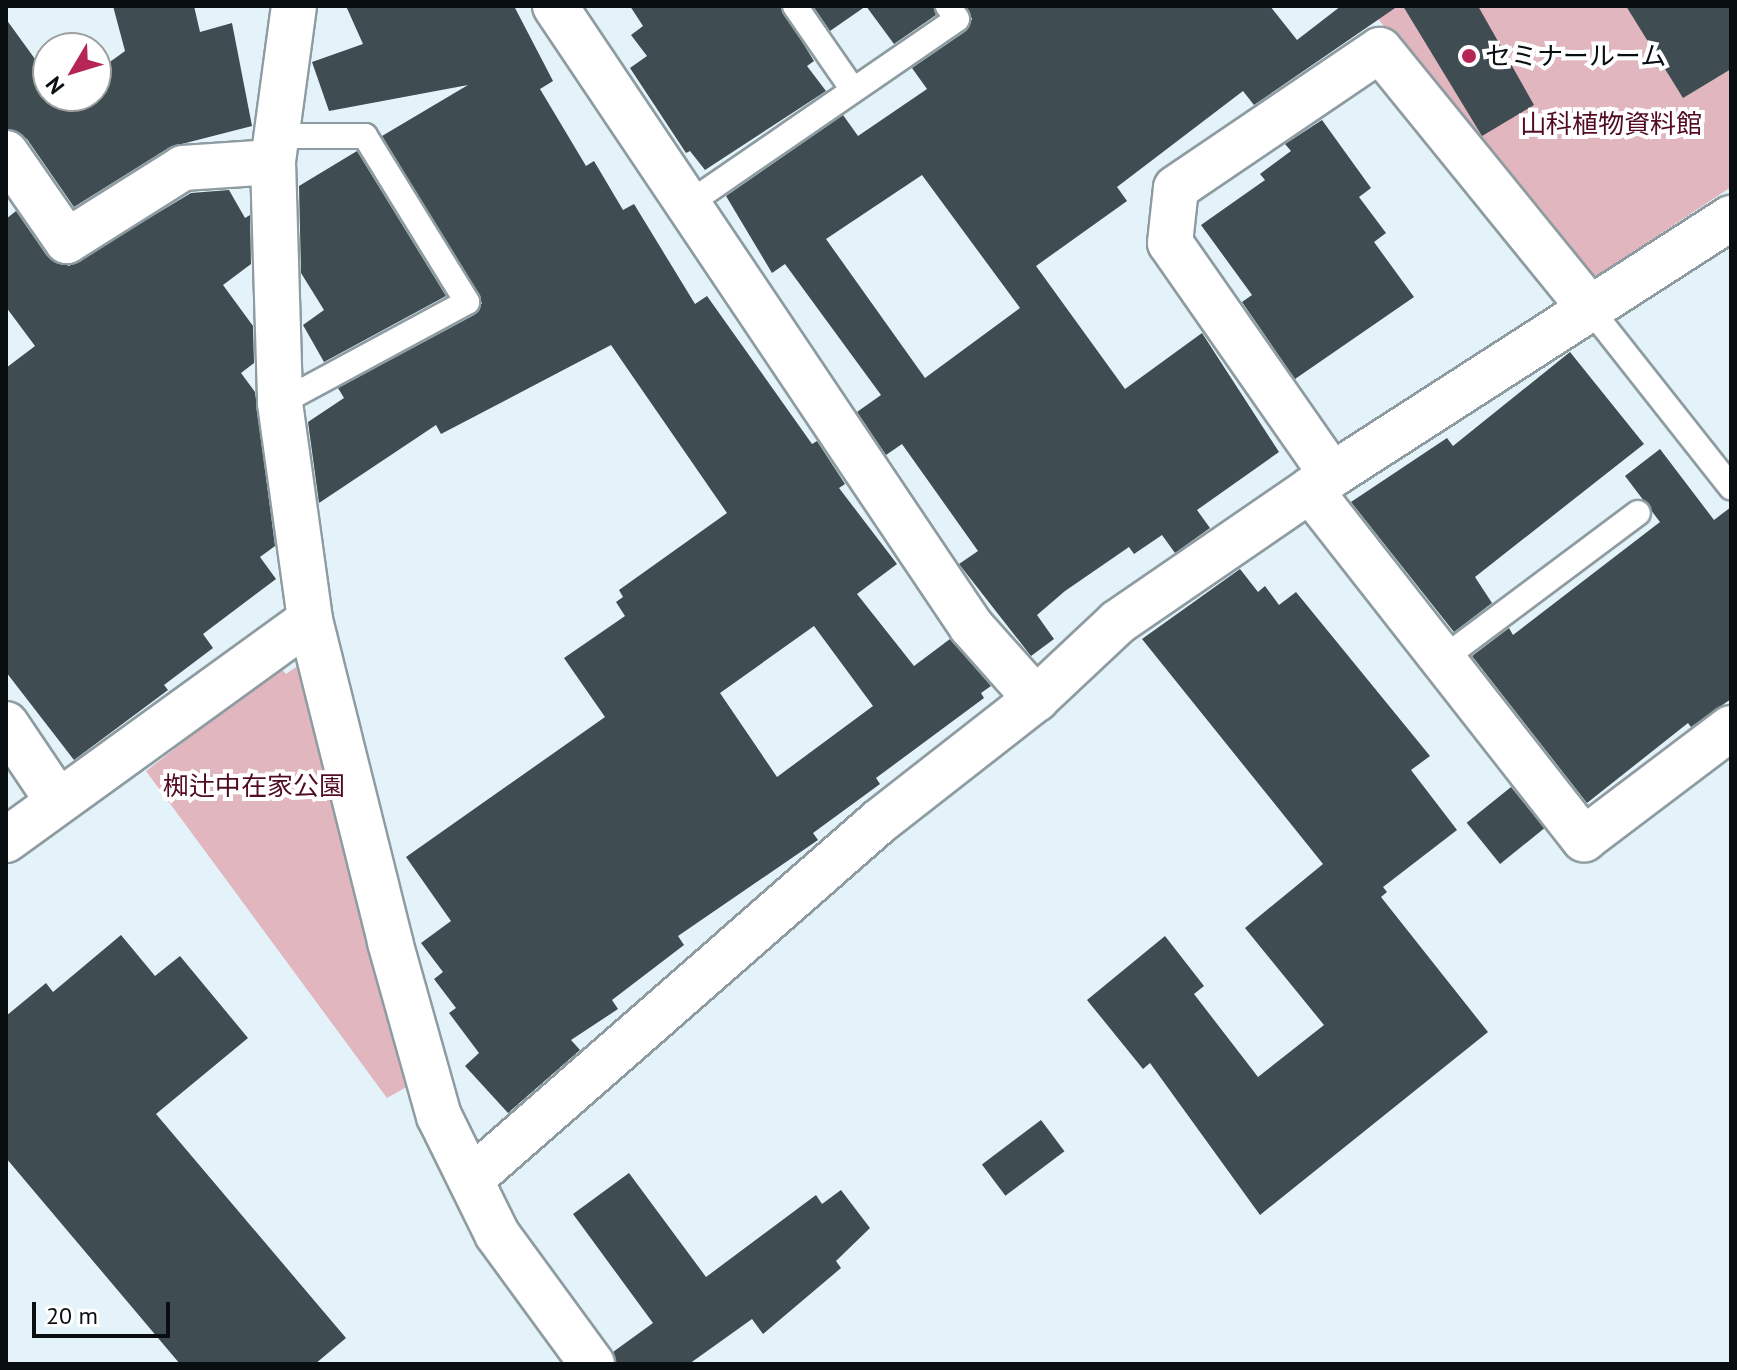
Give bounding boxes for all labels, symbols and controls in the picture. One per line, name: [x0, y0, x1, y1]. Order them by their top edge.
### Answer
north arrow: [32, 32, 112, 112]
place label: セミナールーム: [1485, 40, 1667, 72]
marker: セミナールーム: [1460, 47, 1478, 65]
text: N: [39, 71, 70, 100]
park label: 山科植物資料館: [1520, 108, 1702, 140]
park label: 椥辻中在家公園: [163, 770, 345, 802]
scale bar: [36, 1286, 174, 1336]
text: 20 m: [46, 1300, 98, 1331]

